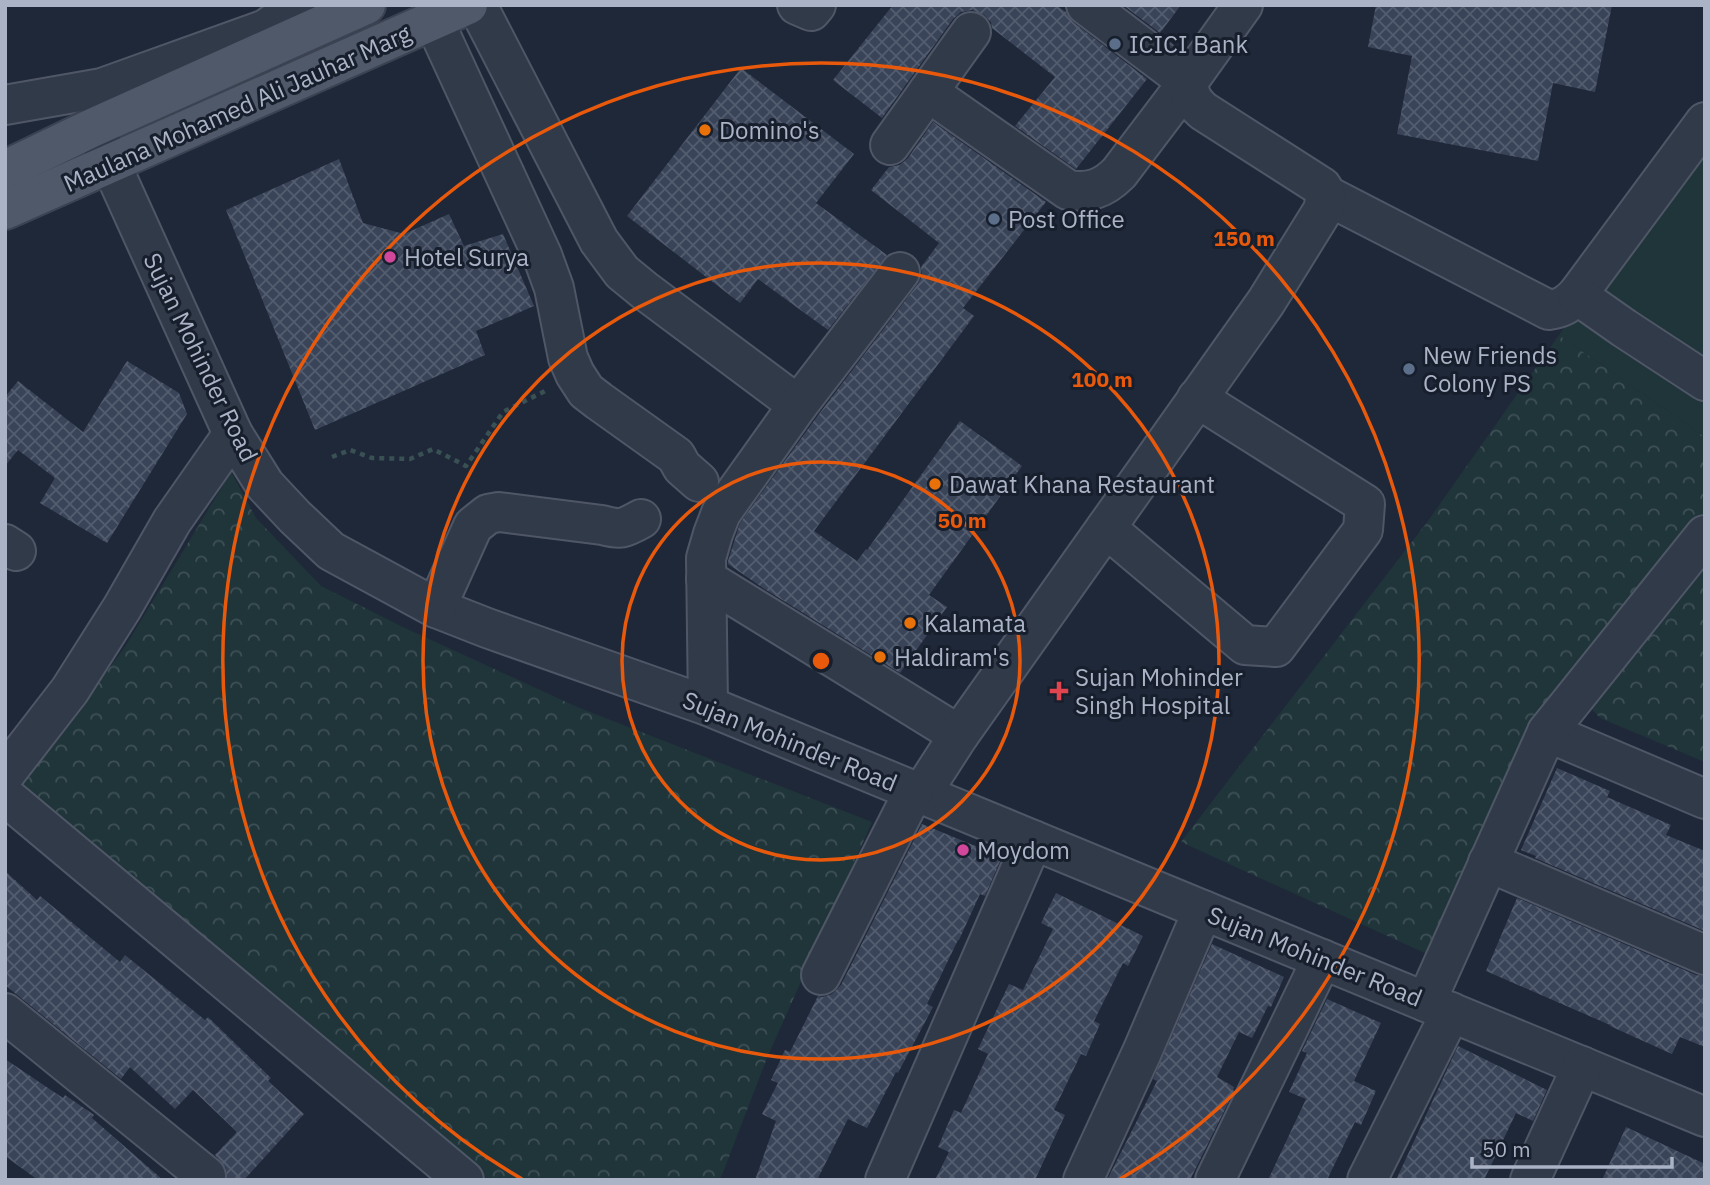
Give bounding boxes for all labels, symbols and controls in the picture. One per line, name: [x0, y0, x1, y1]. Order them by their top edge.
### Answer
street label: Maulana Mohamed Ali Jauhar Marg: [58, 17, 416, 199]
place label: ICICI Bank: [1129, 28, 1248, 60]
marker: ICICI Bank: [1107, 36, 1123, 52]
place label: Domino's: [719, 114, 820, 146]
marker: Domino's: [697, 122, 713, 138]
place label: Post Office: [1008, 203, 1125, 235]
marker: Post Office: [986, 211, 1002, 227]
text: 150 m: [1213, 224, 1275, 252]
place label: Hotel Surya: [404, 241, 529, 273]
street label: Sujan Mohinder Road: [137, 247, 265, 467]
marker: Hotel Surya: [382, 249, 398, 265]
place label: New Friends Colony PS: [1423, 339, 1557, 399]
marker: New Friends Colony PS: [1401, 361, 1417, 377]
text: 100 m: [1071, 365, 1133, 393]
place label: Dawat Khana Restaurant: [949, 468, 1215, 500]
marker: Dawat Khana Restaurant: [927, 476, 943, 492]
text: 50 m: [938, 506, 986, 534]
place label: Kalamata: [924, 607, 1026, 639]
marker: Kalamata: [902, 615, 918, 631]
place label: Haldiram's: [894, 641, 1010, 673]
centre of rings: [809, 649, 833, 673]
marker: Haldiram's: [872, 649, 888, 665]
place label: Sujan Mohinder Singh Hospital: [1075, 661, 1243, 721]
marker: Sujan Mohinder Singh Hospital: [1049, 681, 1069, 701]
street label: Sujan Mohinder Road: [678, 683, 902, 799]
place label: Moydom: [977, 834, 1070, 866]
marker: Moydom: [955, 842, 971, 858]
street label: Sujan Mohinder Road: [1203, 898, 1427, 1014]
scale bar: [1472, 1126, 1672, 1170]
text: 50 m: [1482, 1135, 1531, 1163]

